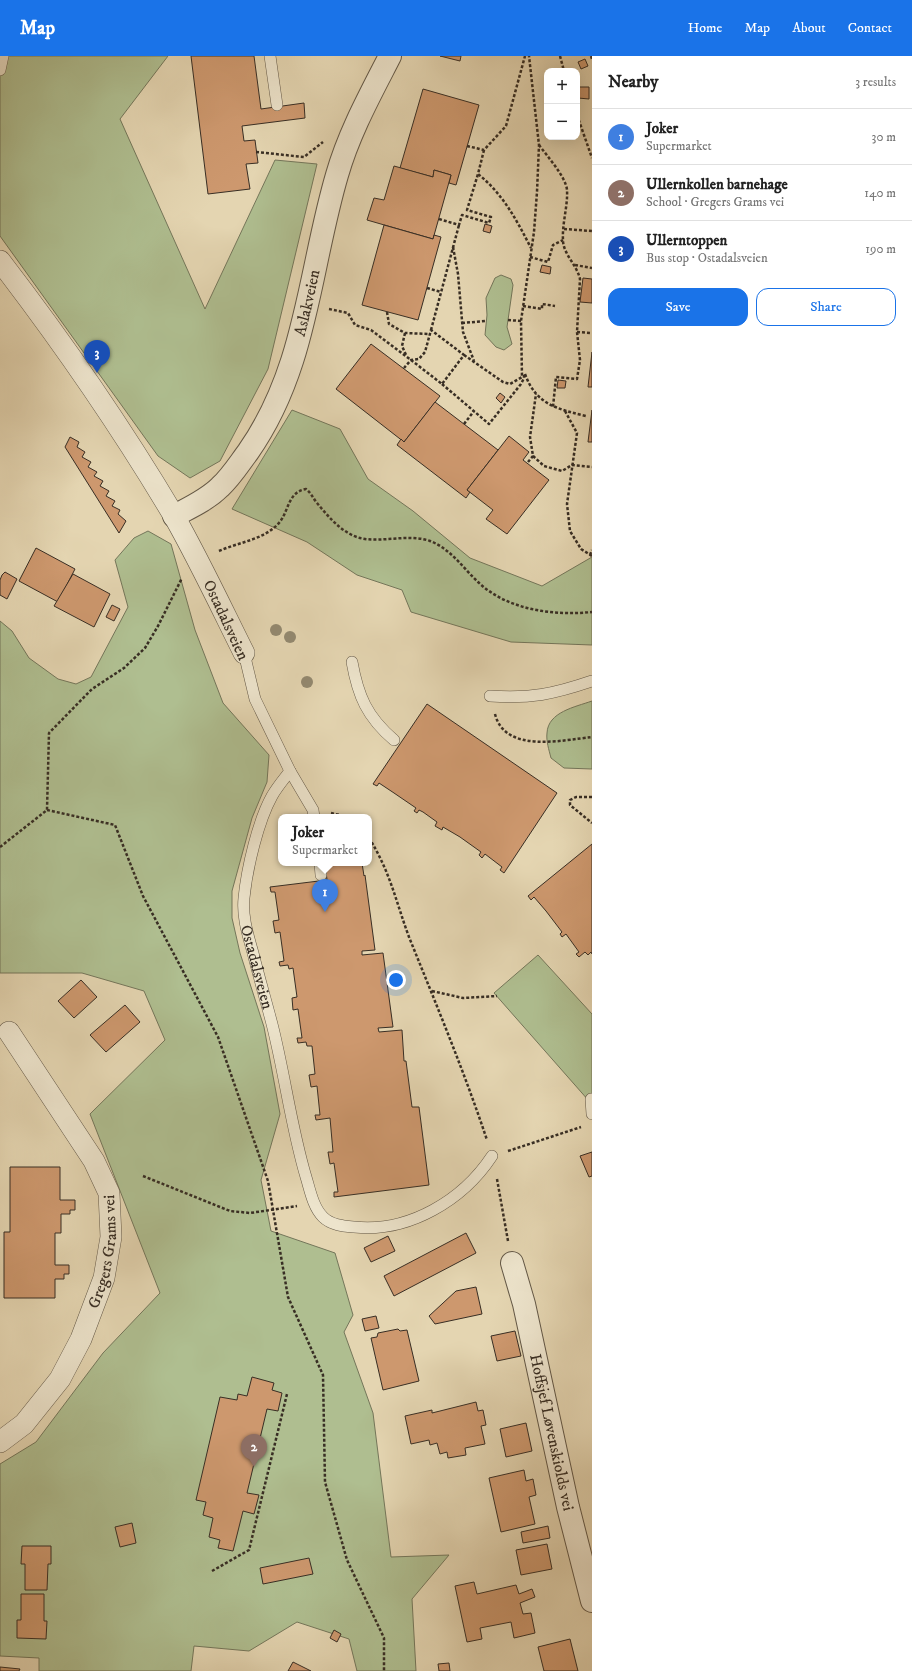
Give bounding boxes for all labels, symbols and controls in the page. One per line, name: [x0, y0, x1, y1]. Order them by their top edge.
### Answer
text: Map: [20, 17, 55, 40]
text: Home: [688, 19, 722, 37]
text: Map: [744, 19, 770, 37]
text: About: [792, 19, 826, 37]
text: Contact: [848, 19, 892, 37]
map controls: [544, 68, 580, 140]
button: +: [544, 68, 580, 104]
text: Nearby: [608, 71, 658, 93]
text: 3 results: [855, 74, 896, 90]
button: −: [544, 104, 580, 140]
text: Joker: [646, 119, 678, 138]
text: 1: [619, 129, 623, 145]
text: 30 m: [872, 129, 896, 145]
text: Supermarket: [646, 138, 712, 154]
text: Ullernkollen barnehage: [646, 175, 788, 194]
text: 2: [618, 185, 624, 201]
text: 140 m: [864, 185, 896, 201]
text: School · Gregers Grams vei: [646, 194, 784, 210]
text: Ullerntoppen: [646, 231, 727, 250]
text: 3: [619, 241, 623, 257]
text: 190 m: [865, 241, 896, 257]
text: Bus stop · Ostadalsveien: [646, 250, 768, 266]
street label: Aslakveien: [290, 267, 325, 338]
button: Save: [608, 288, 748, 326]
button: Share: [756, 288, 896, 326]
pin: 3: [84, 340, 110, 373]
street label: Ostadalsveien: [199, 577, 254, 664]
popup: [278, 814, 372, 866]
text: Joker: [292, 823, 324, 842]
text: Supermarket: [292, 842, 358, 858]
pin: 1: [312, 879, 338, 912]
street label: Ostadalsveien: [236, 923, 278, 1012]
your location: [386, 970, 406, 990]
street label: Gregers Grams vei: [83, 1194, 121, 1311]
street label: Hoffsjef Løvenskiolds vei: [525, 1352, 579, 1513]
pin: 2: [241, 1434, 267, 1467]

